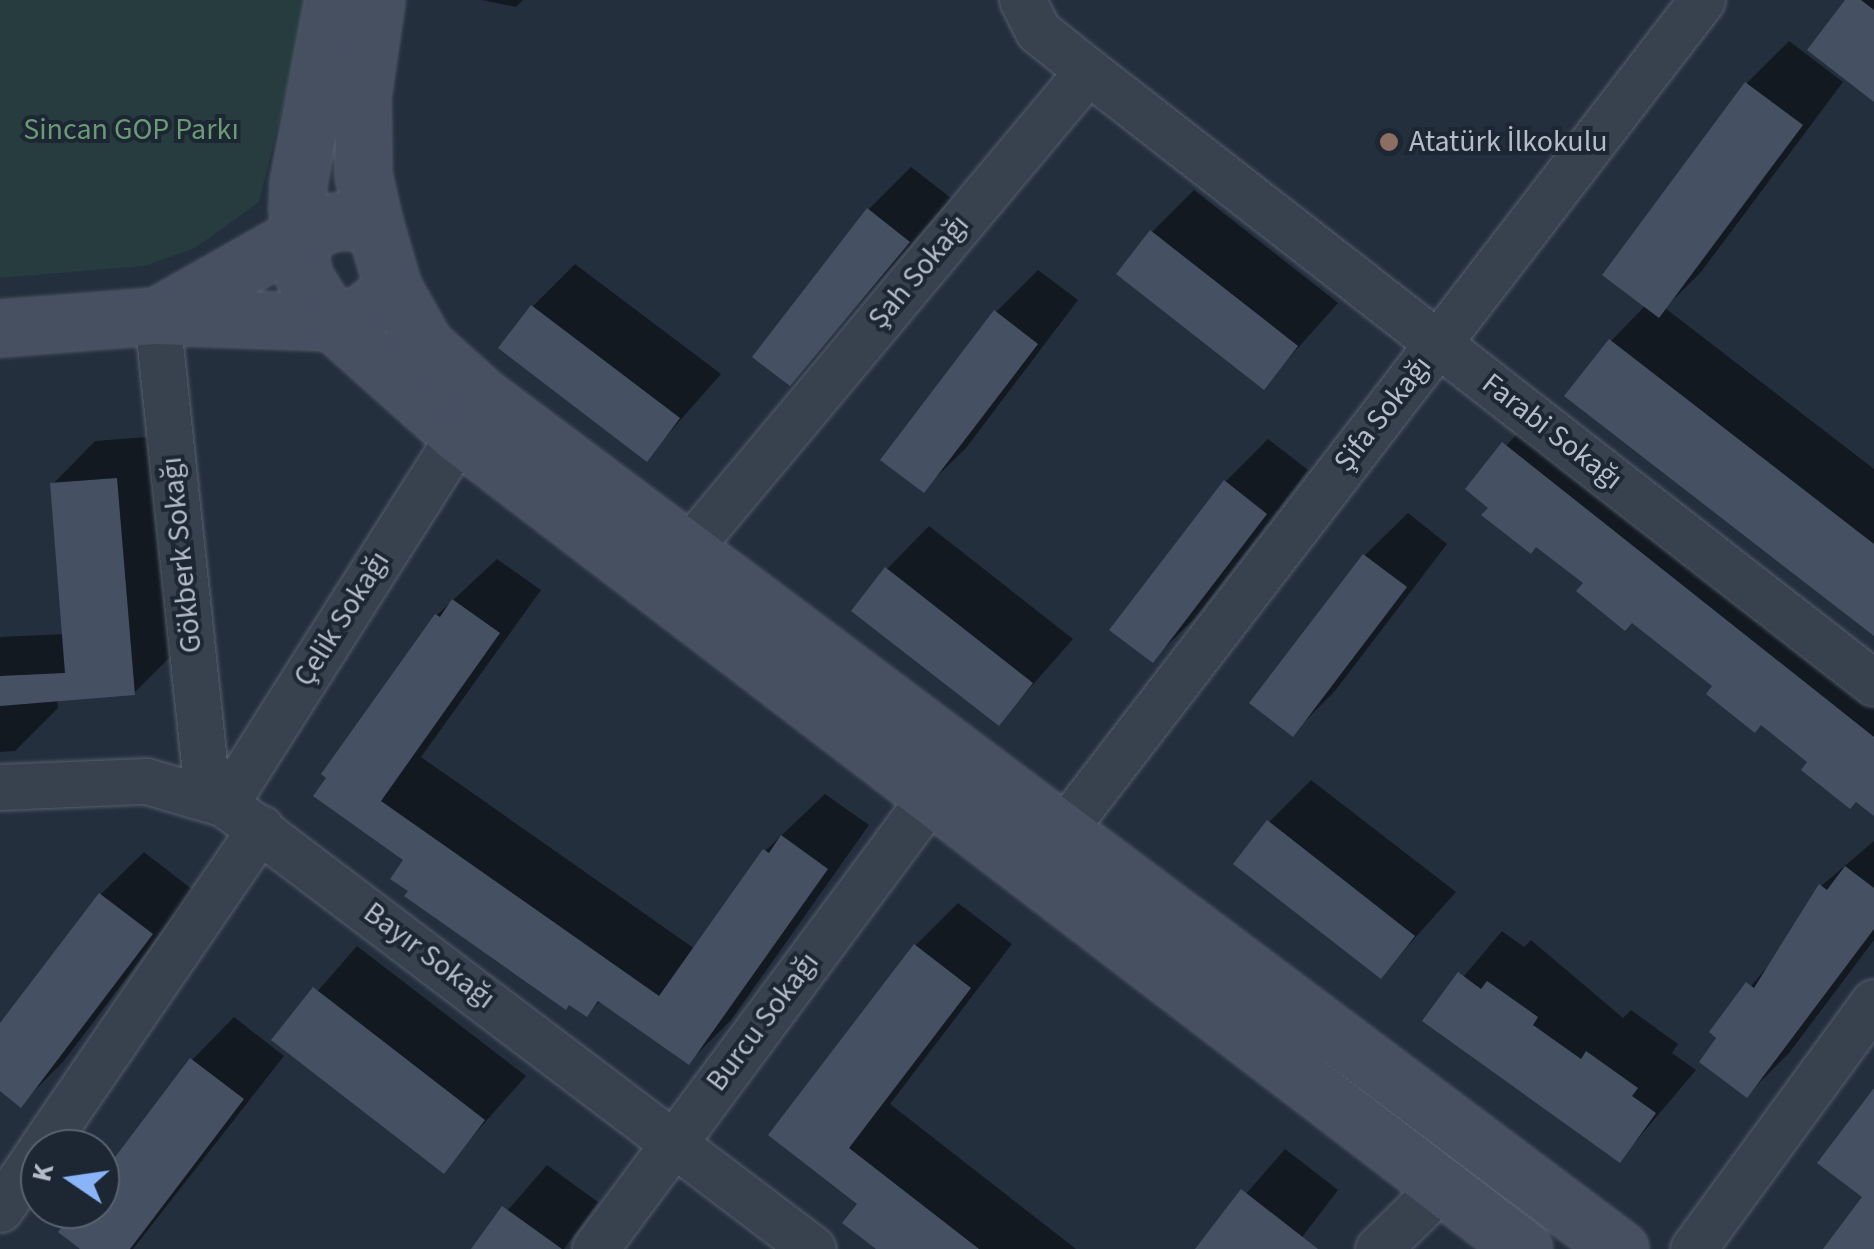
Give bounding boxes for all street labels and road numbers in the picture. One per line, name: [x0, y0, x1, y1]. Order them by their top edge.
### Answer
street label: Şah Sokağı: [861, 208, 977, 336]
street label: Şifa Sokağı: [1327, 349, 1439, 479]
street label: Farabi Sokağı: [1475, 366, 1629, 498]
street label: Gökberk Sokağı: [154, 455, 210, 655]
street label: Çelik Sokağı: [286, 545, 398, 693]
street label: Bayır Sokağı: [356, 895, 502, 1017]
street label: Burcu Sokağı: [699, 945, 827, 1099]

